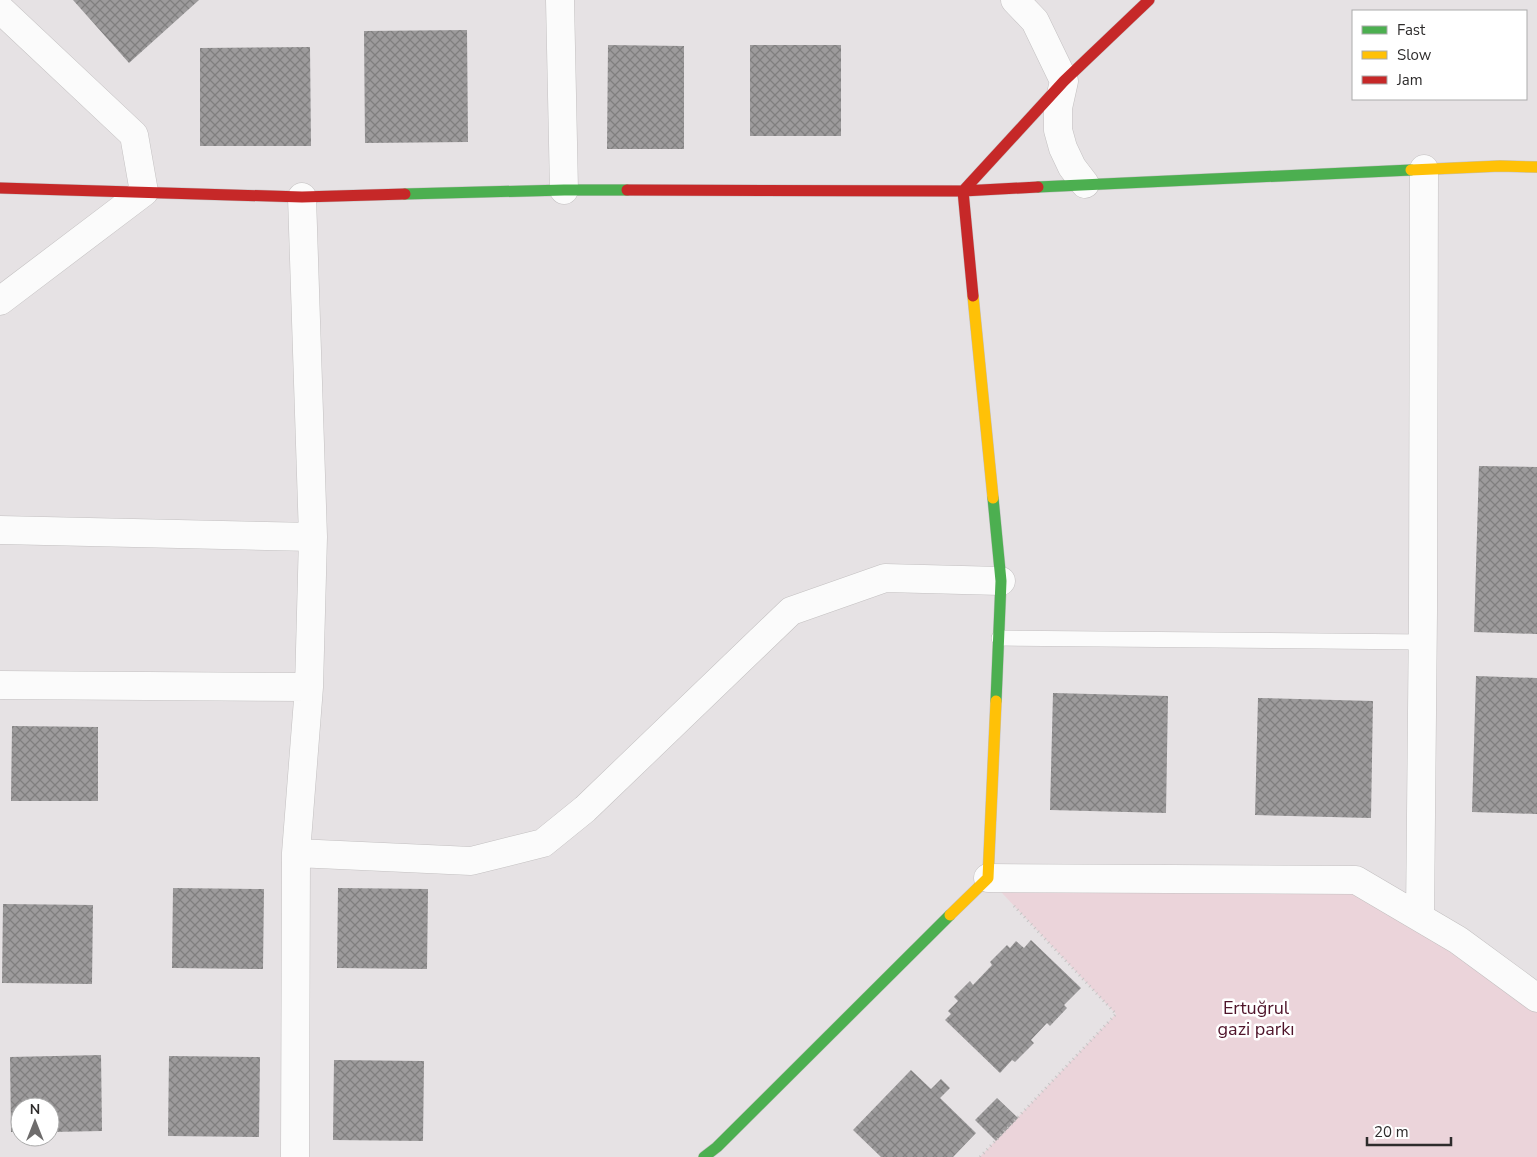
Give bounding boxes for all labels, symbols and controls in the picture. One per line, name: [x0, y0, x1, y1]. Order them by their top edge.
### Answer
legend: [1352, 10, 1527, 100]
text: Fast: [1397, 20, 1426, 40]
text: Slow: [1397, 45, 1432, 65]
text: Jam: [1396, 70, 1423, 90]
park label: Ertuğrul gazi parkı: [1218, 996, 1294, 1041]
north arrow: [10, 1097, 60, 1147]
text: N: [30, 1100, 40, 1119]
scale bar: [1367, 1114, 1451, 1146]
text: 20 m: [1374, 1122, 1409, 1142]

